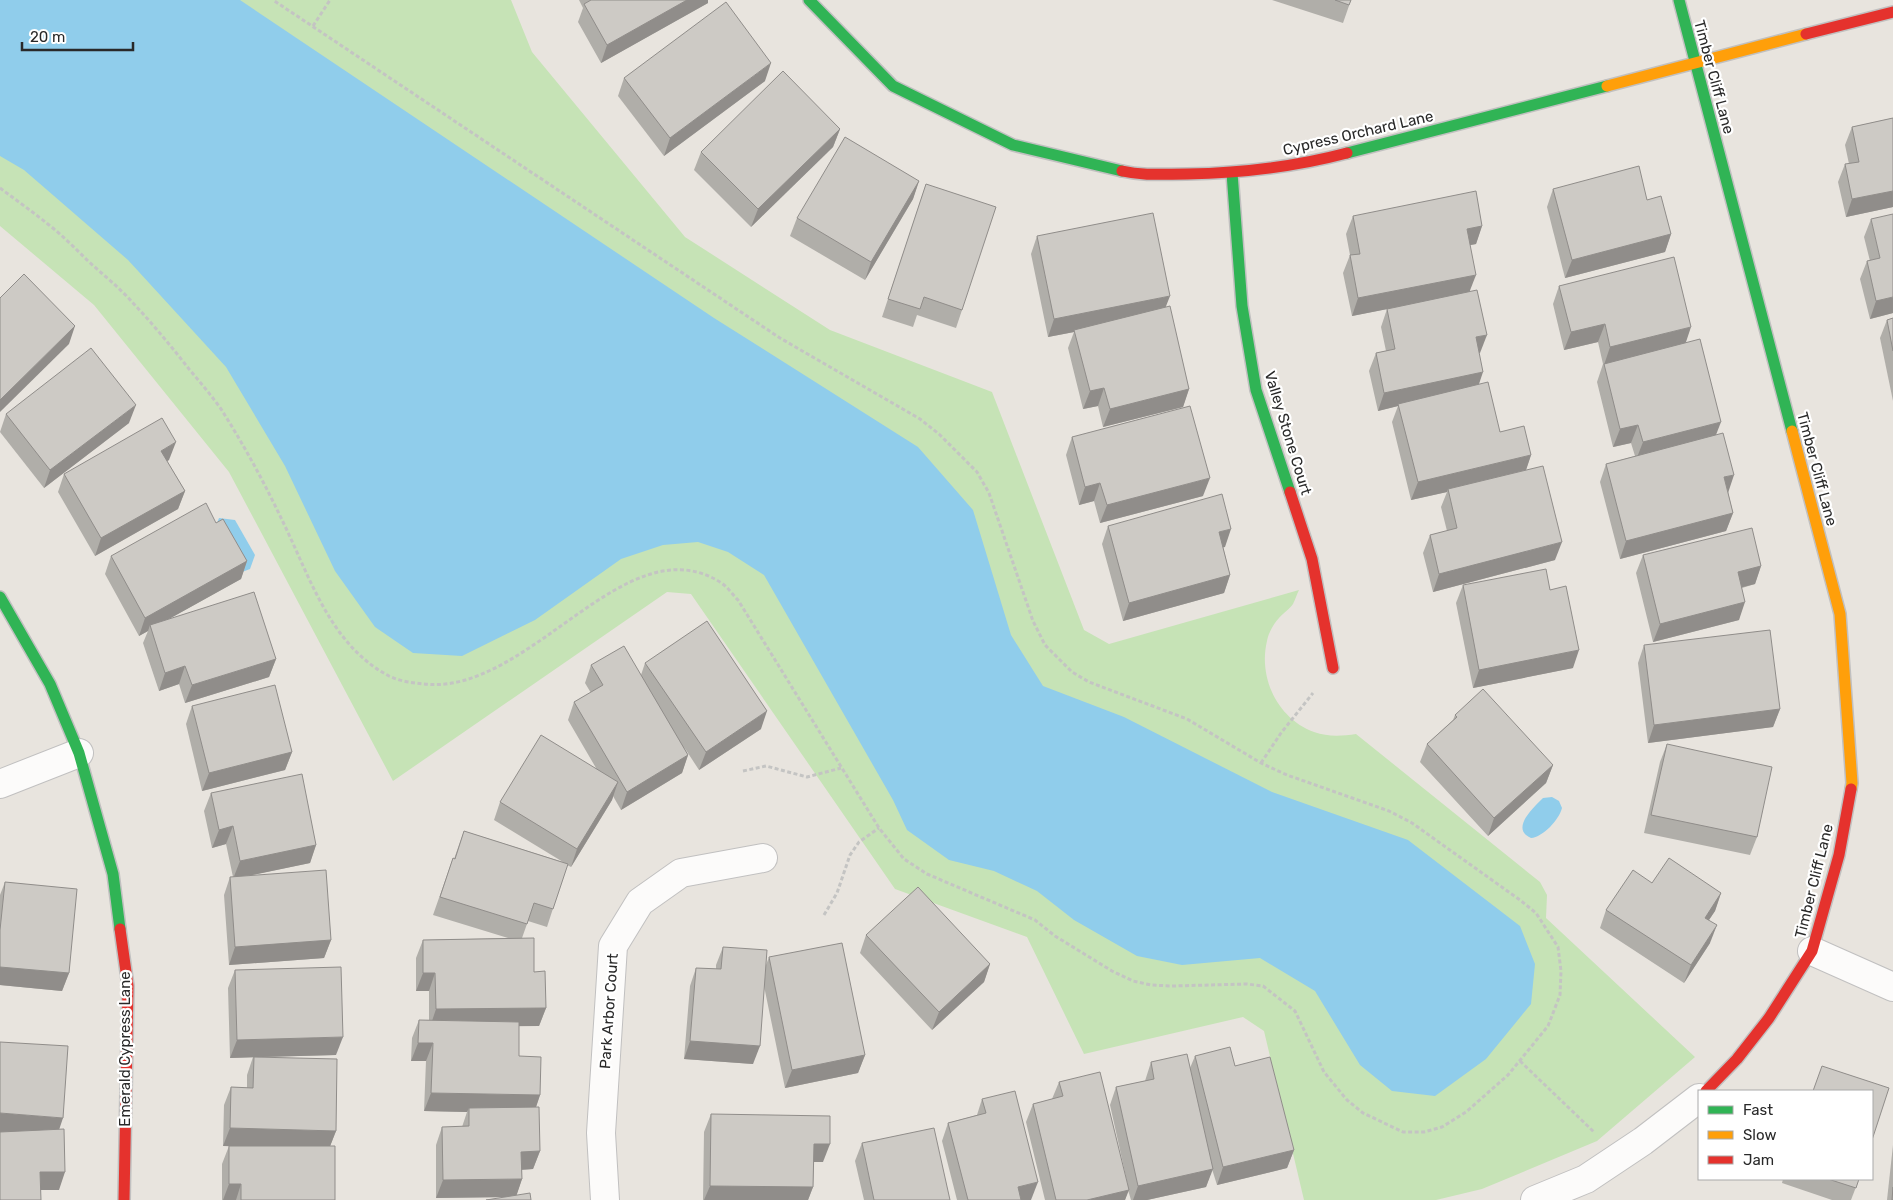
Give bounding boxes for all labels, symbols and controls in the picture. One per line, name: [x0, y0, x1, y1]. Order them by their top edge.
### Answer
street label: Timber Cliff Lane: [1690, 18, 1738, 136]
scale bar: [22, 20, 134, 52]
text: 20 m: [30, 28, 65, 46]
street label: Cypress Orchard Lane: [1281, 107, 1435, 159]
street label: Valley Stone Court: [1261, 369, 1315, 497]
street label: Timber Cliff Lane: [1793, 410, 1841, 528]
street label: Timber Cliff Lane: [1791, 822, 1837, 940]
street label: Park Arbor Court: [596, 952, 622, 1069]
street label: Emerald Cypress Lane: [116, 971, 134, 1127]
legend: [1698, 1090, 1873, 1180]
text: Fast: [1743, 1101, 1773, 1119]
text: Slow: [1743, 1126, 1776, 1144]
text: Jam: [1743, 1151, 1774, 1169]

